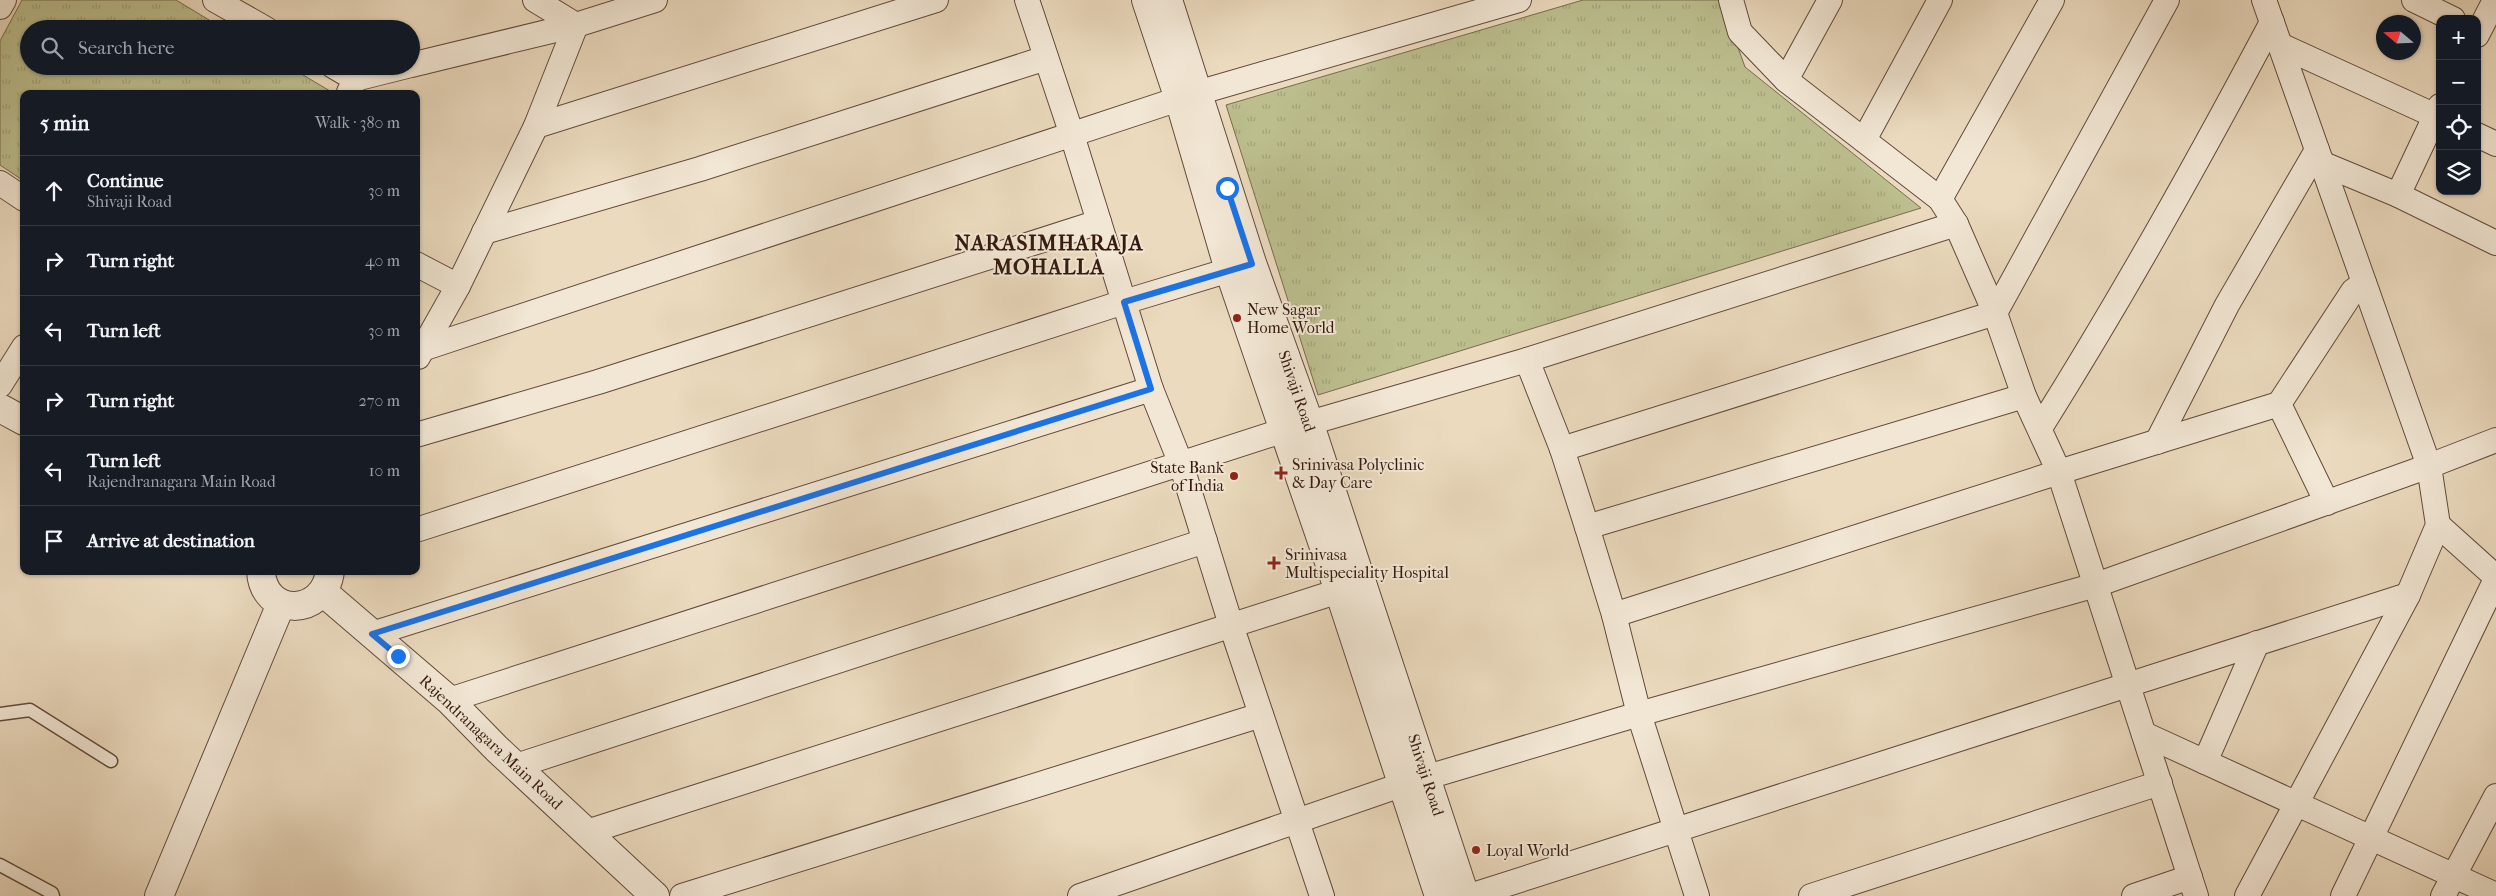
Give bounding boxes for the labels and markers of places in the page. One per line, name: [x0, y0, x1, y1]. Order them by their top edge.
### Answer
place label: New Sagar Home World: [1247, 300, 1335, 337]
marker: New Sagar Home World: [1231, 312, 1243, 324]
place label: Srinivasa Polyclinic & Day Care: [1292, 455, 1424, 492]
place label: State Bank of India: [1150, 458, 1225, 495]
marker: Srinivasa Polyclinic & Day Care: [1274, 466, 1288, 480]
marker: State Bank of India: [1228, 470, 1240, 482]
place label: Srinivasa Multispeciality Hospital: [1285, 545, 1449, 582]
marker: Srinivasa Multispeciality Hospital: [1267, 556, 1281, 570]
place label: Loyal World: [1486, 841, 1570, 860]
marker: Loyal World: [1470, 844, 1482, 856]

